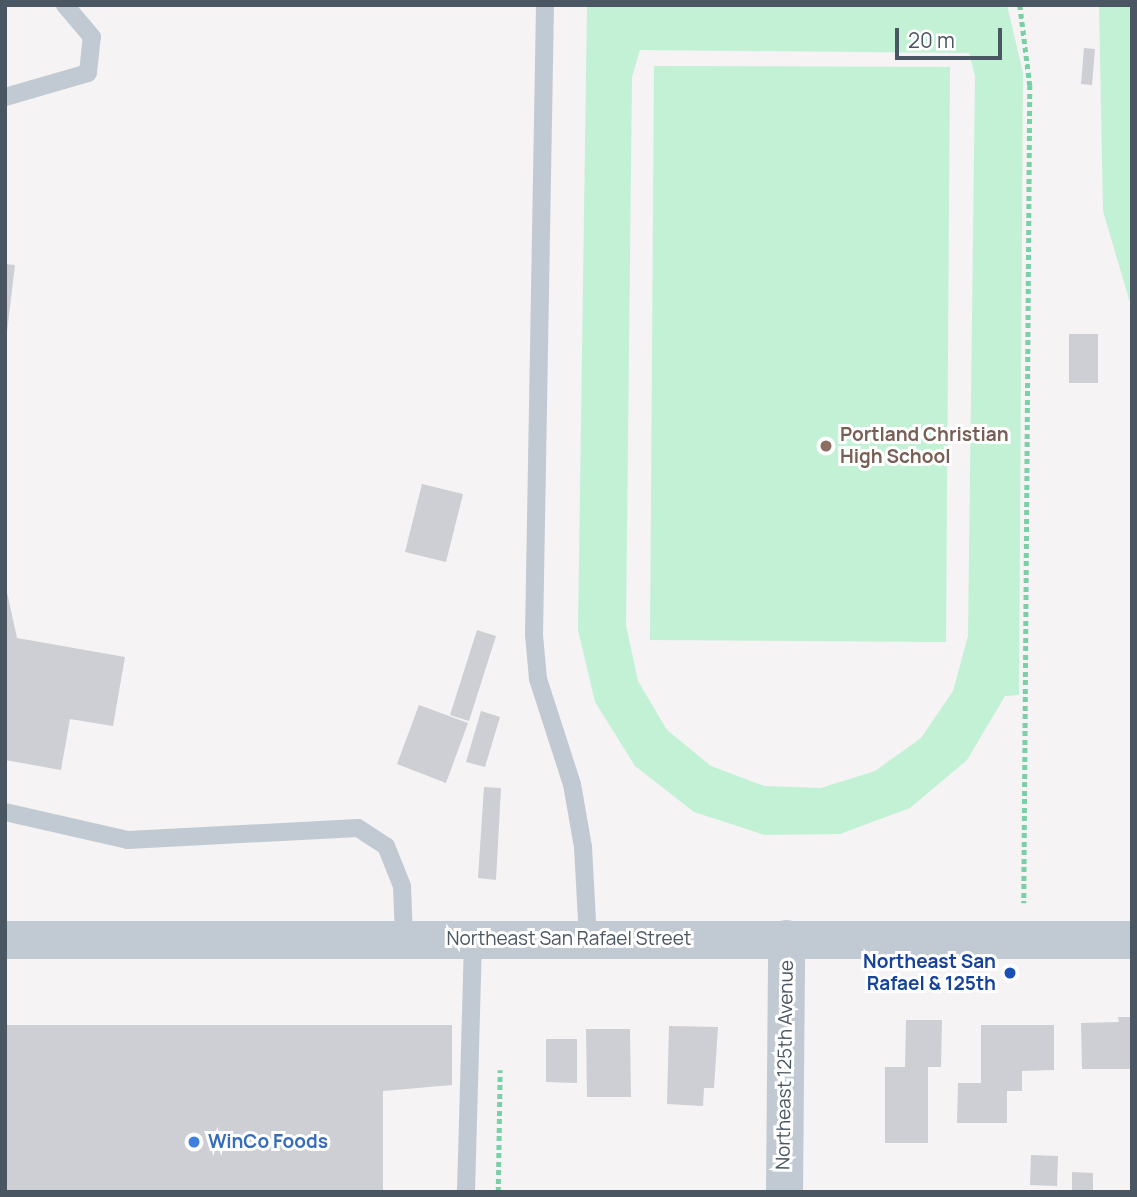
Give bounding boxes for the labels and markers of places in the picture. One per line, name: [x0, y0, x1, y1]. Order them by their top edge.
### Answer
place label: Portland Christian High School: [840, 424, 1009, 468]
marker: Portland Christian High School: [818, 438, 834, 454]
place label: Northeast San Rafael & 125th: [863, 951, 996, 995]
marker: Northeast San Rafael & 125th: [1002, 965, 1018, 981]
place label: WinCo Foods: [208, 1131, 328, 1153]
marker: WinCo Foods: [186, 1134, 202, 1150]

